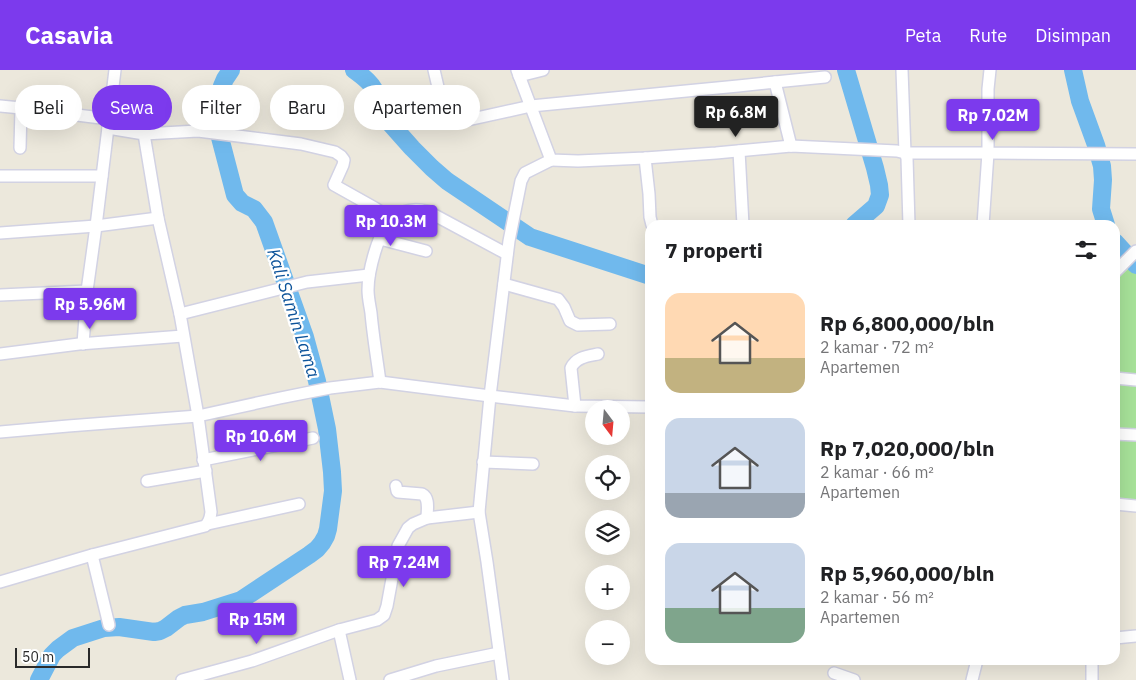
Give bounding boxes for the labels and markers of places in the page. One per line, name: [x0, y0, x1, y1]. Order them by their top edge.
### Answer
pin: Rp 6.8M: [690, 96, 782, 138]
pin: Rp 7.02M: [941, 98, 1045, 141]
pin: Rp 10.3M: [339, 204, 443, 247]
pin: Rp 5.96M: [38, 288, 142, 330]
pin: Rp 10.6M: [209, 420, 313, 462]
pin: Rp 7.24M: [352, 546, 456, 588]
pin: Rp 15M: [216, 602, 298, 645]

